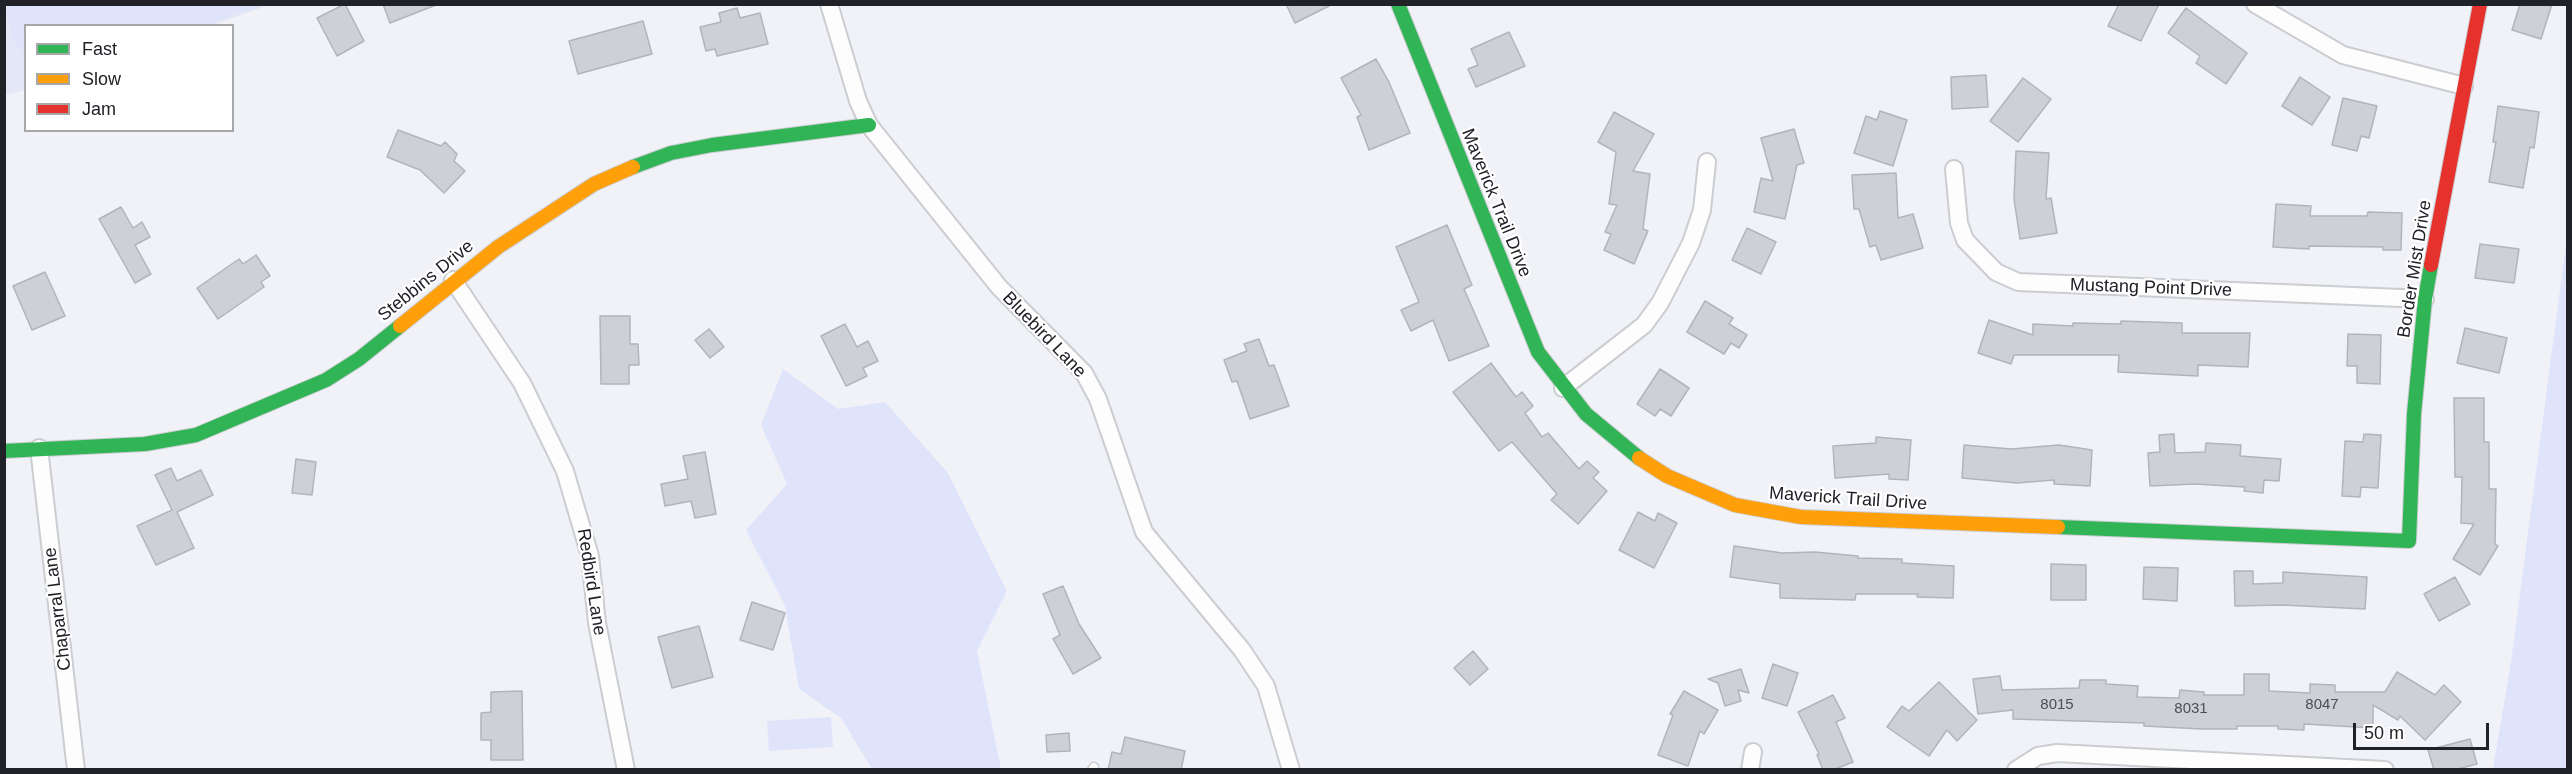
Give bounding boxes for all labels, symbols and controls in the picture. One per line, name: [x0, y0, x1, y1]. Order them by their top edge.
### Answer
legend: [24, 24, 234, 132]
text: Fast: [82, 39, 117, 59]
text: Slow: [82, 69, 121, 89]
text: Jam: [82, 99, 116, 119]
street label: Maverick Trail Drive: [1456, 126, 1536, 280]
street label: Border Mist Drive: [2393, 199, 2437, 339]
street label: Stebbins Drive: [374, 236, 478, 326]
street label: Mustang Point Drive: [2070, 274, 2232, 302]
street label: Bluebird Lane: [998, 288, 1090, 382]
street label: Maverick Trail Drive: [1768, 483, 1928, 515]
street label: Redbird Lane: [572, 527, 610, 637]
street label: Chaparral Lane: [40, 546, 76, 672]
house number: 8015: [2040, 696, 2074, 714]
house number: 8047: [2305, 696, 2339, 714]
house number: 8031: [2174, 700, 2208, 718]
scale bar: [2356, 711, 2492, 749]
text: 50 m: [2364, 723, 2404, 743]

